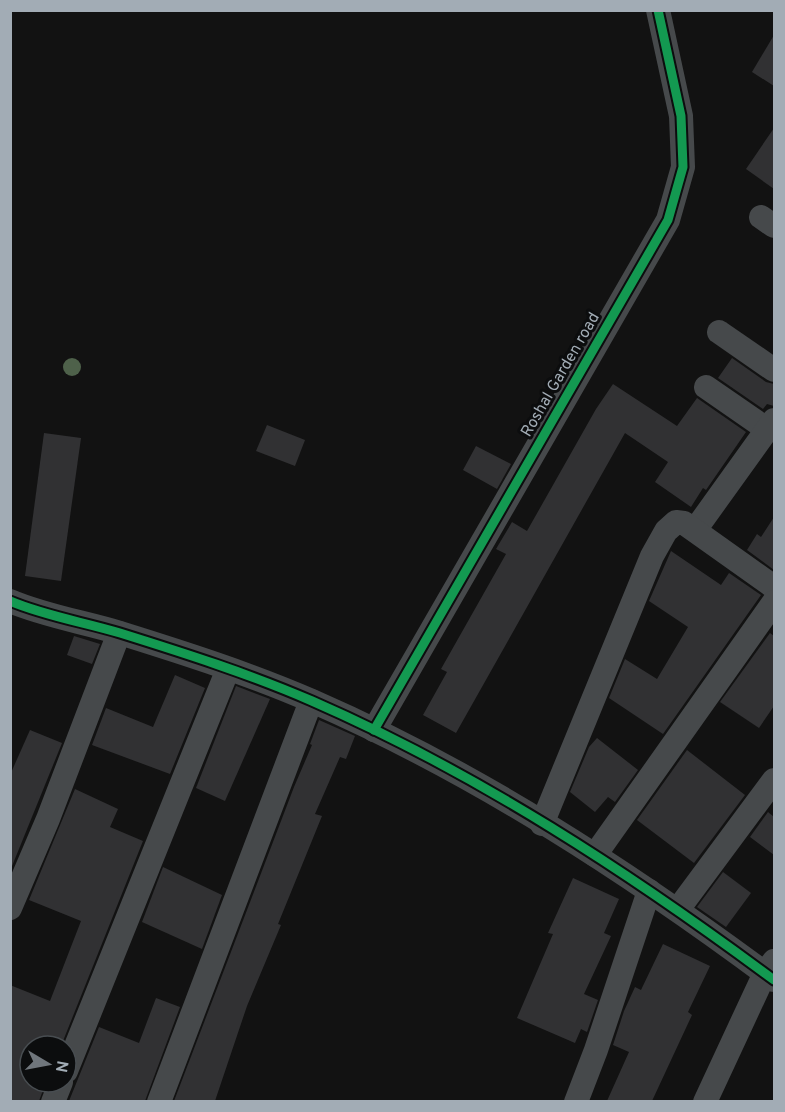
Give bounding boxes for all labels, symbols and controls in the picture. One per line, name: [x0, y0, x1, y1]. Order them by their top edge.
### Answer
street label: Roshal Garden road: [517, 309, 605, 441]
north arrow: [18, 1034, 78, 1094]
text: N: [50, 1059, 72, 1074]

